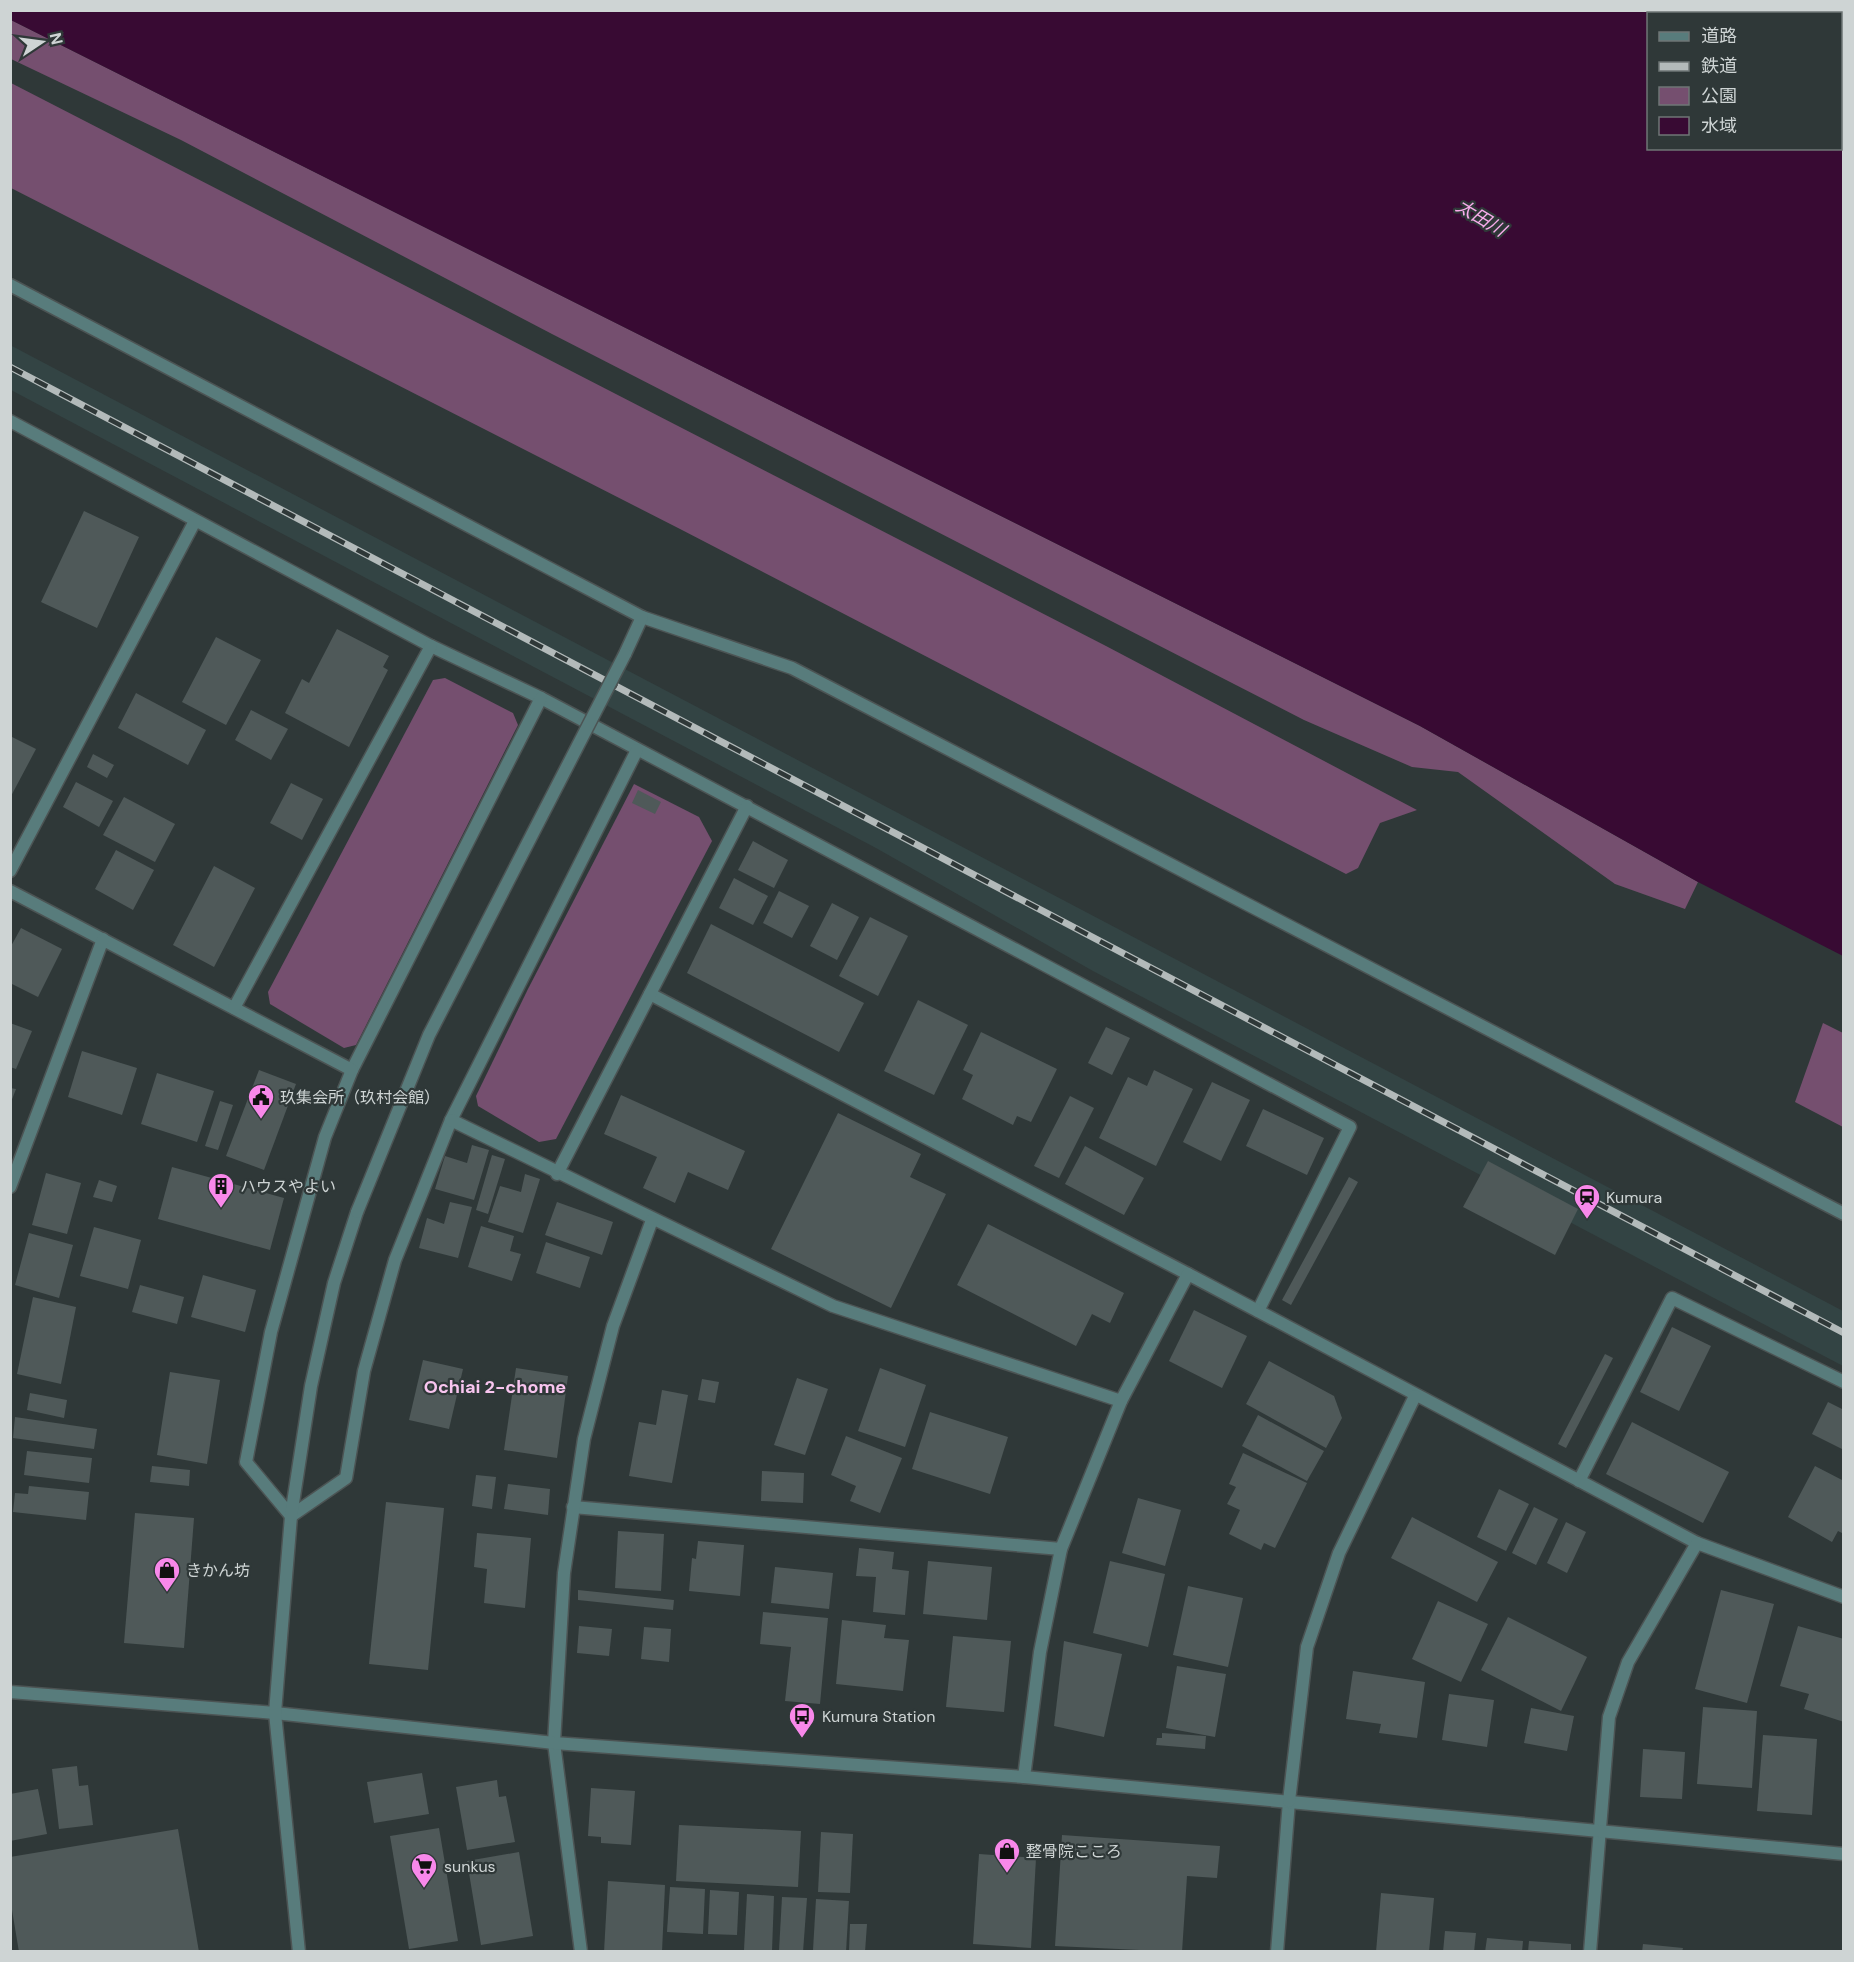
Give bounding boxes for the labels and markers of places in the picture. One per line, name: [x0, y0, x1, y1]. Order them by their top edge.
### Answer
public building icon: 玖集会所（玖村会館）: [246, 1082, 276, 1120]
place label: 玖集会所（玖村会館）: [280, 1087, 440, 1108]
building icon: ハウスやよい: [206, 1171, 236, 1209]
place label: ハウスやよい: [240, 1176, 336, 1197]
station icon: Kumura: [1572, 1182, 1602, 1220]
place label: Kumura: [1606, 1187, 1662, 1208]
shop icon: きかん坊: [152, 1555, 182, 1593]
place label: きかん坊: [186, 1560, 250, 1581]
bus stop icon: Kumura Station: [787, 1701, 817, 1739]
place label: Kumura Station: [822, 1706, 935, 1727]
shop icon: 整骨院こころ: [992, 1836, 1022, 1874]
place label: 整骨院こころ: [1026, 1841, 1122, 1862]
supermarket icon: sunkus: [409, 1851, 439, 1889]
place label: sunkus: [444, 1856, 496, 1877]

